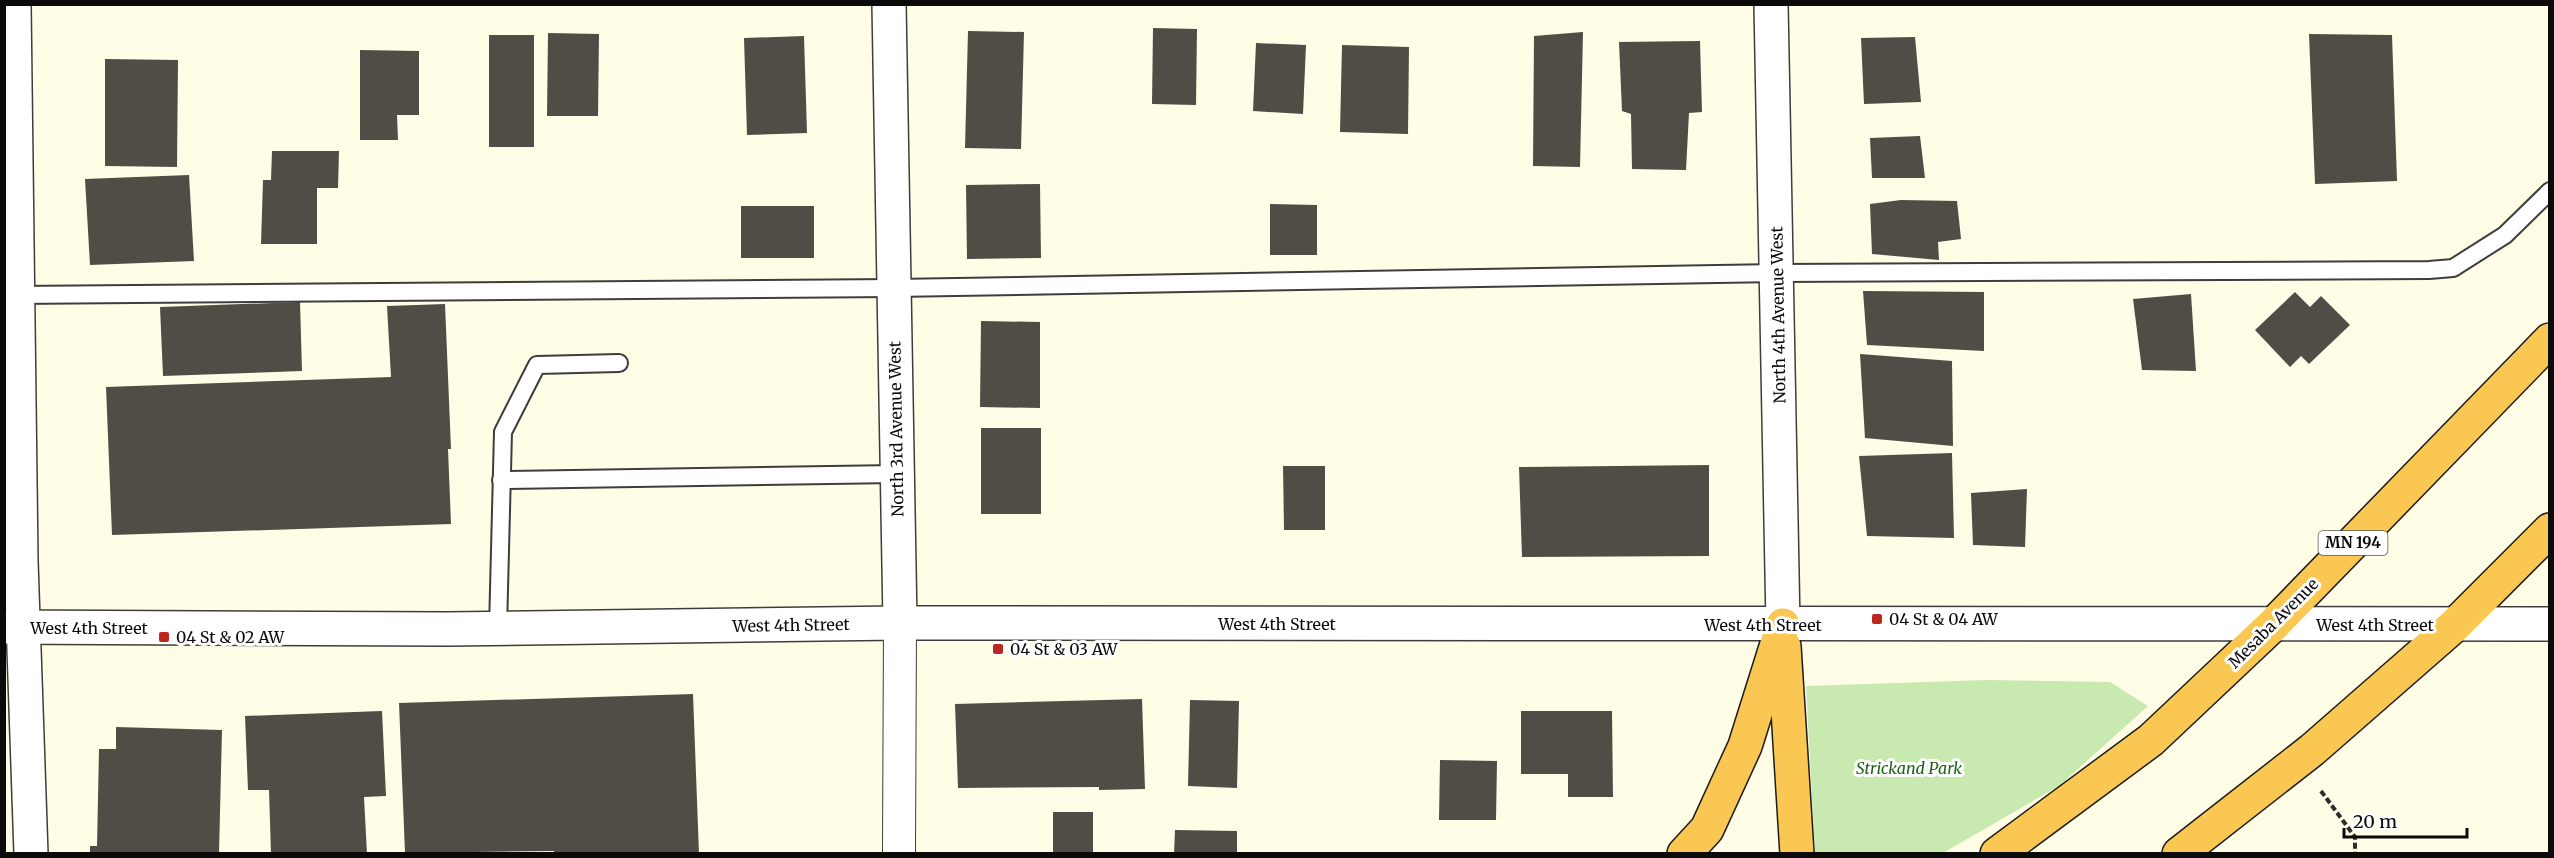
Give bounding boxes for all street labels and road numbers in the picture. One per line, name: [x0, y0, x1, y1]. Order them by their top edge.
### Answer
street label: North 4th Avenue West: [1766, 226, 1790, 404]
street label: North 3rd Avenue West: [884, 340, 908, 517]
road number: MN 194: [2318, 531, 2388, 555]
street label: Mesaba Avenue: [2224, 574, 2322, 672]
street label: West 4th Street: [731, 614, 851, 636]
street label: West 4th Street: [1217, 614, 1336, 634]
street label: West 4th Street: [1703, 615, 1822, 635]
street label: West 4th Street: [2315, 615, 2434, 635]
street label: West 4th Street: [29, 618, 148, 638]

